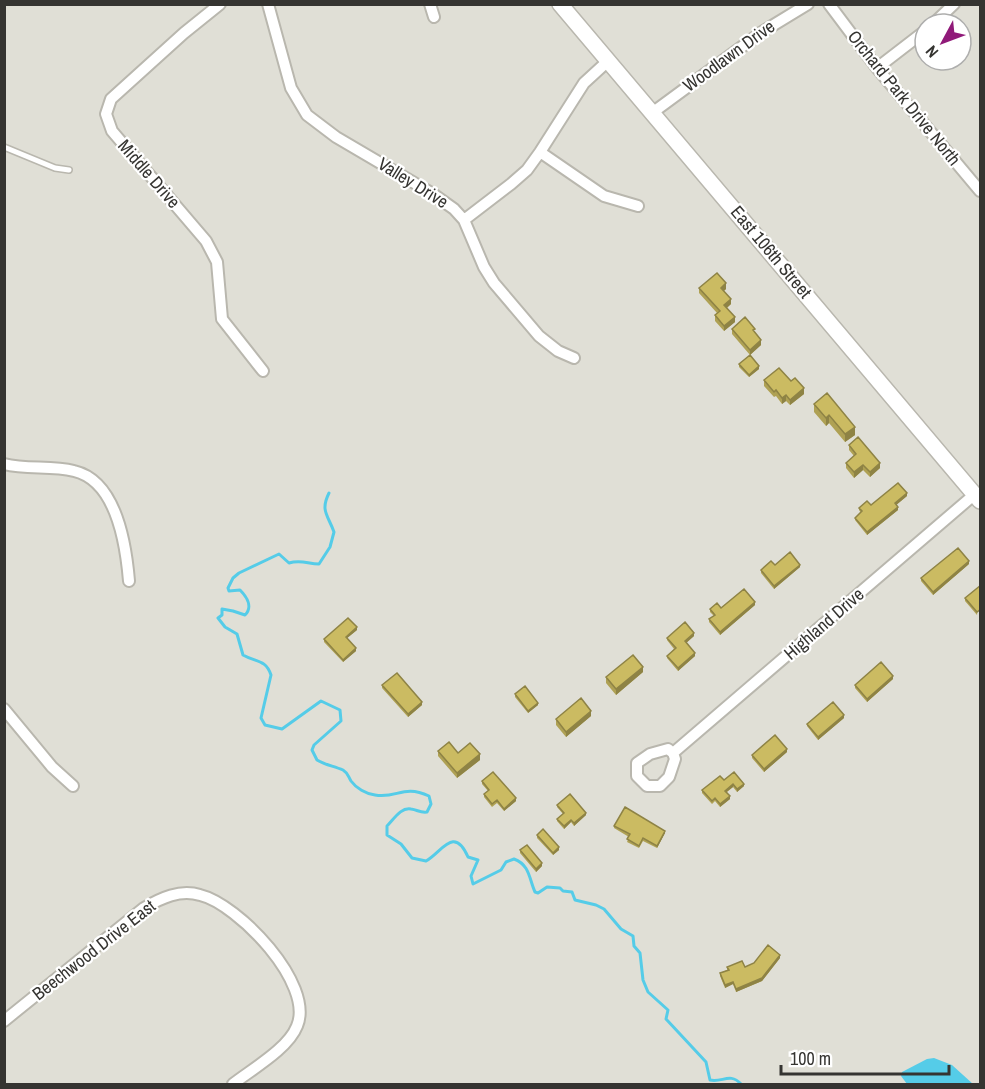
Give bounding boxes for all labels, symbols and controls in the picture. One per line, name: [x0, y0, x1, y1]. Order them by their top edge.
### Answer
north arrow: [913, 12, 973, 72]
street label: Woodlawn Drive: [678, 14, 780, 97]
street label: Orchard Park Drive North: [843, 26, 965, 170]
street label: Middle Drive: [112, 134, 186, 213]
street label: Valley Drive: [373, 151, 453, 214]
street label: East 106th Street: [725, 200, 818, 303]
street label: Highland Drive: [778, 582, 869, 665]
street label: Beechwood Drive East: [27, 894, 161, 1006]
scale bar: [781, 1038, 949, 1076]
text: 100 m: [790, 1046, 831, 1071]

